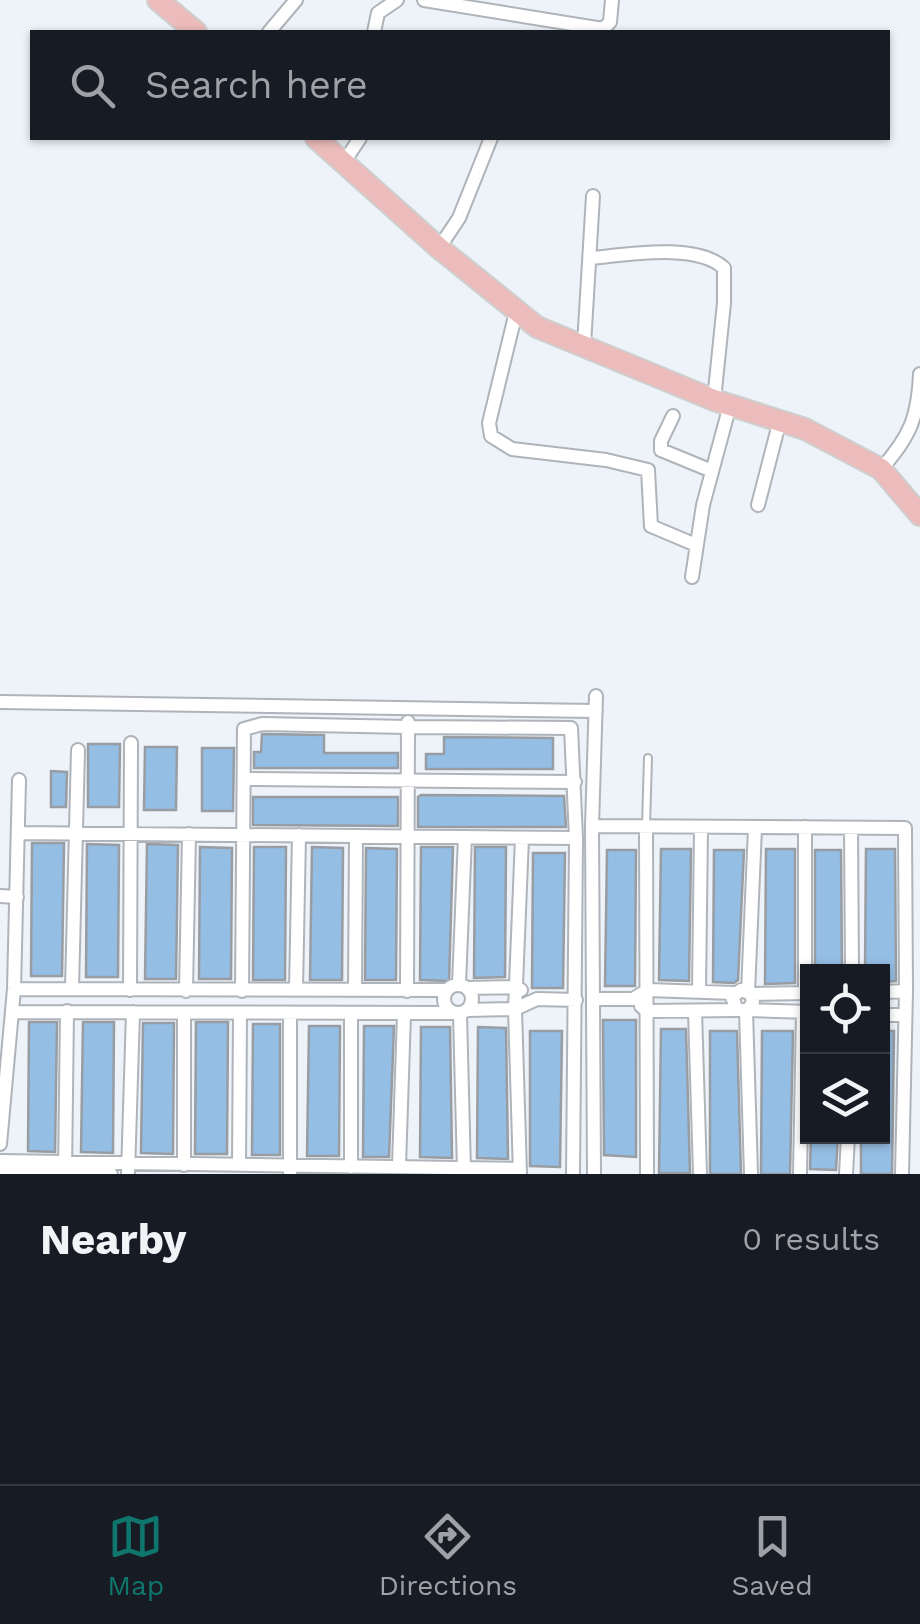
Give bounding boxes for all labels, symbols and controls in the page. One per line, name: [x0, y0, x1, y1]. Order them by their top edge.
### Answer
search box: [30, 30, 890, 140]
icon: search: [65, 58, 120, 113]
text: Search here: [145, 63, 368, 107]
map controls: [800, 964, 890, 1144]
button: locate: [800, 964, 890, 1054]
button: layers: [800, 1054, 890, 1144]
text: Nearby: [40, 1215, 187, 1264]
text: 0 results: [742, 1220, 880, 1258]
tab: Map: [107, 1509, 164, 1602]
tab: Directions: [379, 1509, 517, 1602]
tab: Saved: [731, 1509, 813, 1602]

